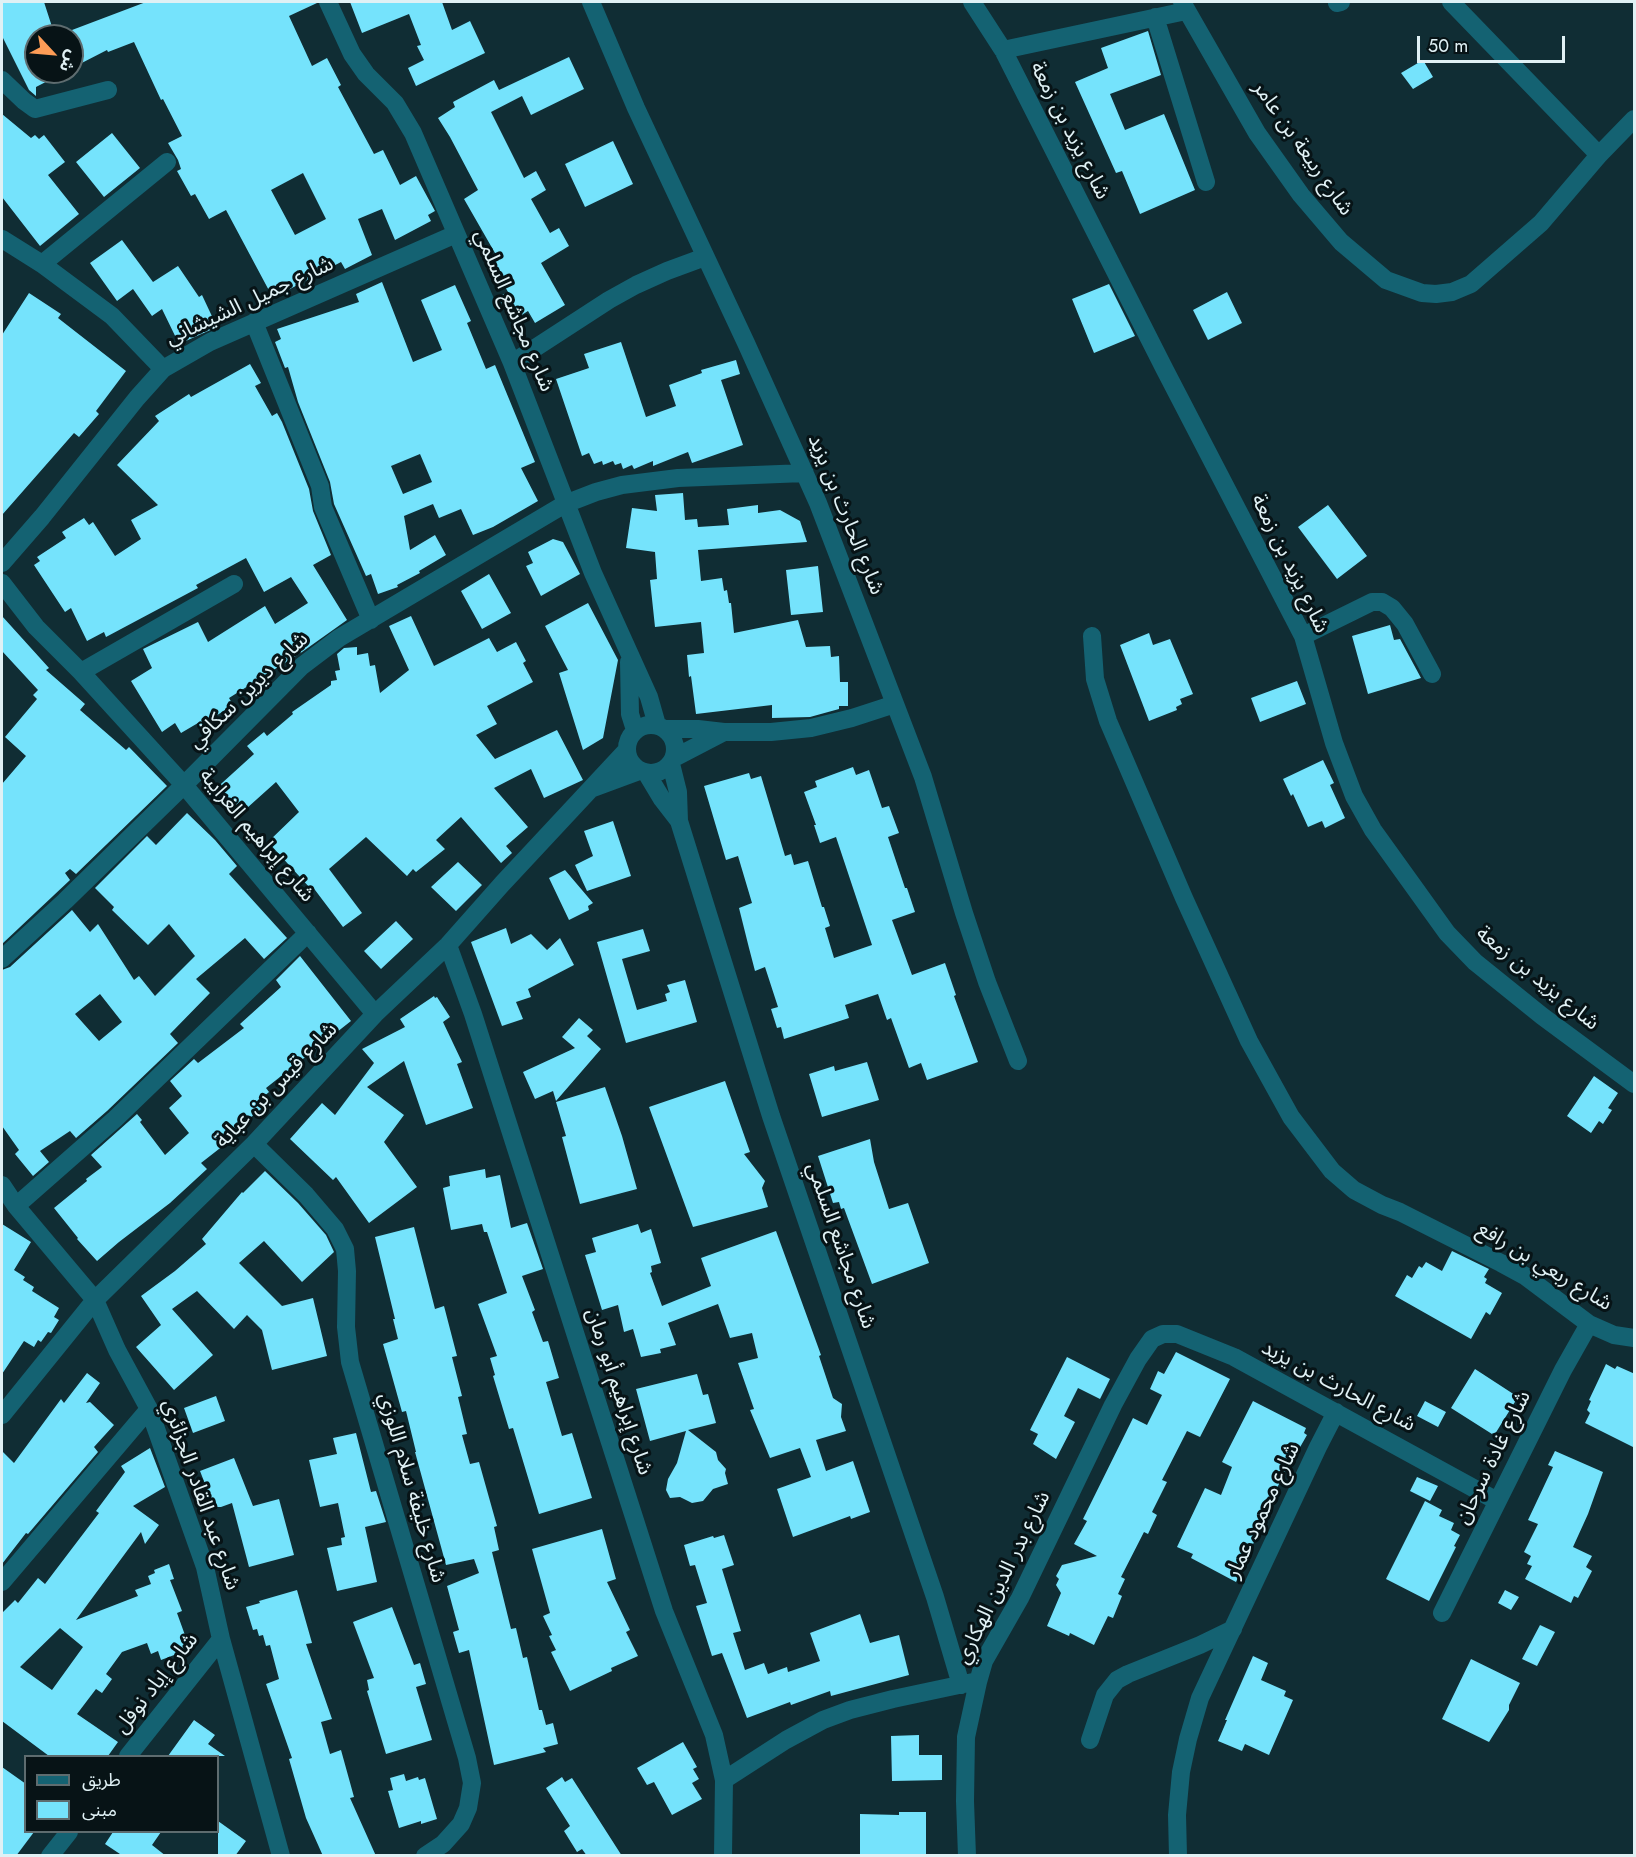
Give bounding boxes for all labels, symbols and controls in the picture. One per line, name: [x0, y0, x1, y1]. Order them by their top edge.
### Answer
north arrow: [24, 24, 84, 84]
scale bar: [1420, 24, 1568, 62]
text: 50 m: [1428, 33, 1468, 59]
text: ش: [54, 46, 84, 76]
street label: شارع يزيد بن زمعة: [1023, 58, 1115, 204]
street label: شارع ربيعة بن عامر: [1246, 77, 1358, 221]
street label: شارع مجاشع السلمي: [467, 226, 559, 396]
street label: شارع جميل الشيشاني: [162, 252, 338, 352]
street label: شارع الحارث بن يزيد: [801, 431, 889, 599]
street label: شارع يزيد بن زمعة: [1245, 490, 1333, 638]
street label: شارع ديرين سكافي: [184, 627, 314, 755]
street label: شارع إبراهيم الغرايبة: [193, 764, 319, 908]
street label: شارع يزيد بن زمعة: [1470, 922, 1604, 1036]
street label: شارع قيس بن عباية: [211, 1018, 343, 1154]
street label: شارع مجاشع السلمي: [800, 1160, 880, 1332]
street label: شارع ربعي بن رافع: [1472, 1217, 1616, 1317]
street label: شارع إبراهيم أبو رمان: [579, 1305, 657, 1479]
street label: شارع الحارث بن يزيد: [1257, 1336, 1419, 1438]
street label: شارع غادة سرحان: [1451, 1387, 1537, 1529]
street label: شارع خليفة سلام اللوزي: [372, 1390, 450, 1586]
street label: شارع عبد القادر الجزائري: [156, 1396, 244, 1594]
street label: شارع محمود عمار: [1222, 1439, 1306, 1583]
street label: شارع بدر الدين الهكاري: [951, 1487, 1057, 1669]
street label: شارع إياد نوفل: [110, 1629, 204, 1739]
legend: [24, 1755, 219, 1833]
text: طريق: [82, 1767, 121, 1793]
text: مبنى: [82, 1797, 117, 1823]

